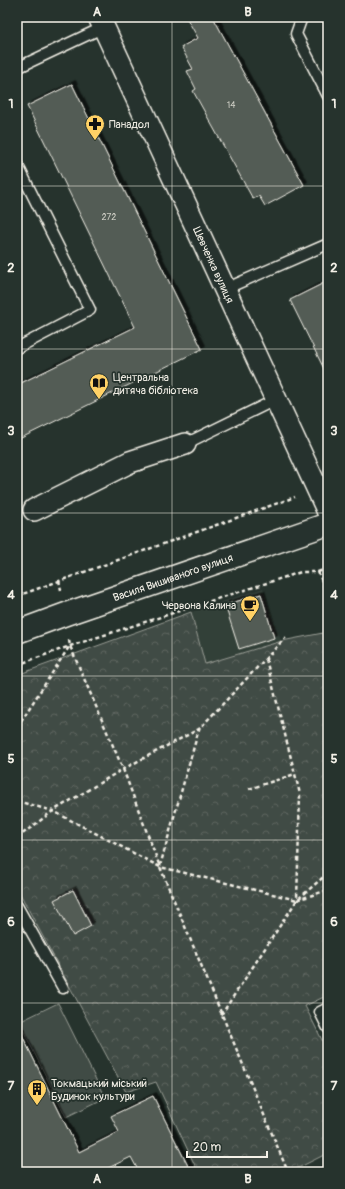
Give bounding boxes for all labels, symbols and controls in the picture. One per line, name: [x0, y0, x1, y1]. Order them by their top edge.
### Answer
text: A: [93, 4, 102, 20]
text: B: [244, 4, 252, 20]
text: 1: [8, 96, 14, 112]
text: 1: [331, 96, 337, 112]
house number: 14: [227, 100, 236, 111]
pharmacy icon: Панадол: [84, 113, 106, 141]
place label: Панадол: [109, 118, 150, 131]
house number: 272: [102, 212, 116, 223]
street label: Шевченка вулиця: [190, 225, 237, 305]
text: 2: [7, 260, 15, 276]
text: 2: [330, 260, 338, 276]
place label: Центральна дитяча бібліотека: [113, 371, 198, 397]
library icon: Центральна дитяча бібліотека: [88, 372, 110, 400]
text: 3: [7, 423, 15, 439]
text: 3: [330, 423, 338, 439]
street label: Василя Вишиваного вулиця: [111, 551, 234, 604]
text: 4: [7, 587, 15, 603]
text: 4: [330, 587, 338, 603]
cafe icon: Червона Калина: [239, 594, 261, 622]
place label: Червона Калина: [162, 599, 236, 612]
text: 5: [7, 751, 15, 767]
text: 5: [330, 751, 338, 767]
text: 6: [7, 914, 15, 930]
text: 6: [330, 914, 338, 930]
place label: Токмацький міський Будинок культури: [51, 1077, 147, 1103]
text: 7: [8, 1078, 15, 1094]
building icon: Токмацький міський Будинок культури: [26, 1078, 48, 1106]
text: 7: [331, 1078, 338, 1094]
scale bar: [187, 1133, 267, 1159]
text: 20 m: [193, 1140, 222, 1155]
text: A: [93, 1171, 102, 1187]
text: B: [244, 1171, 252, 1187]

